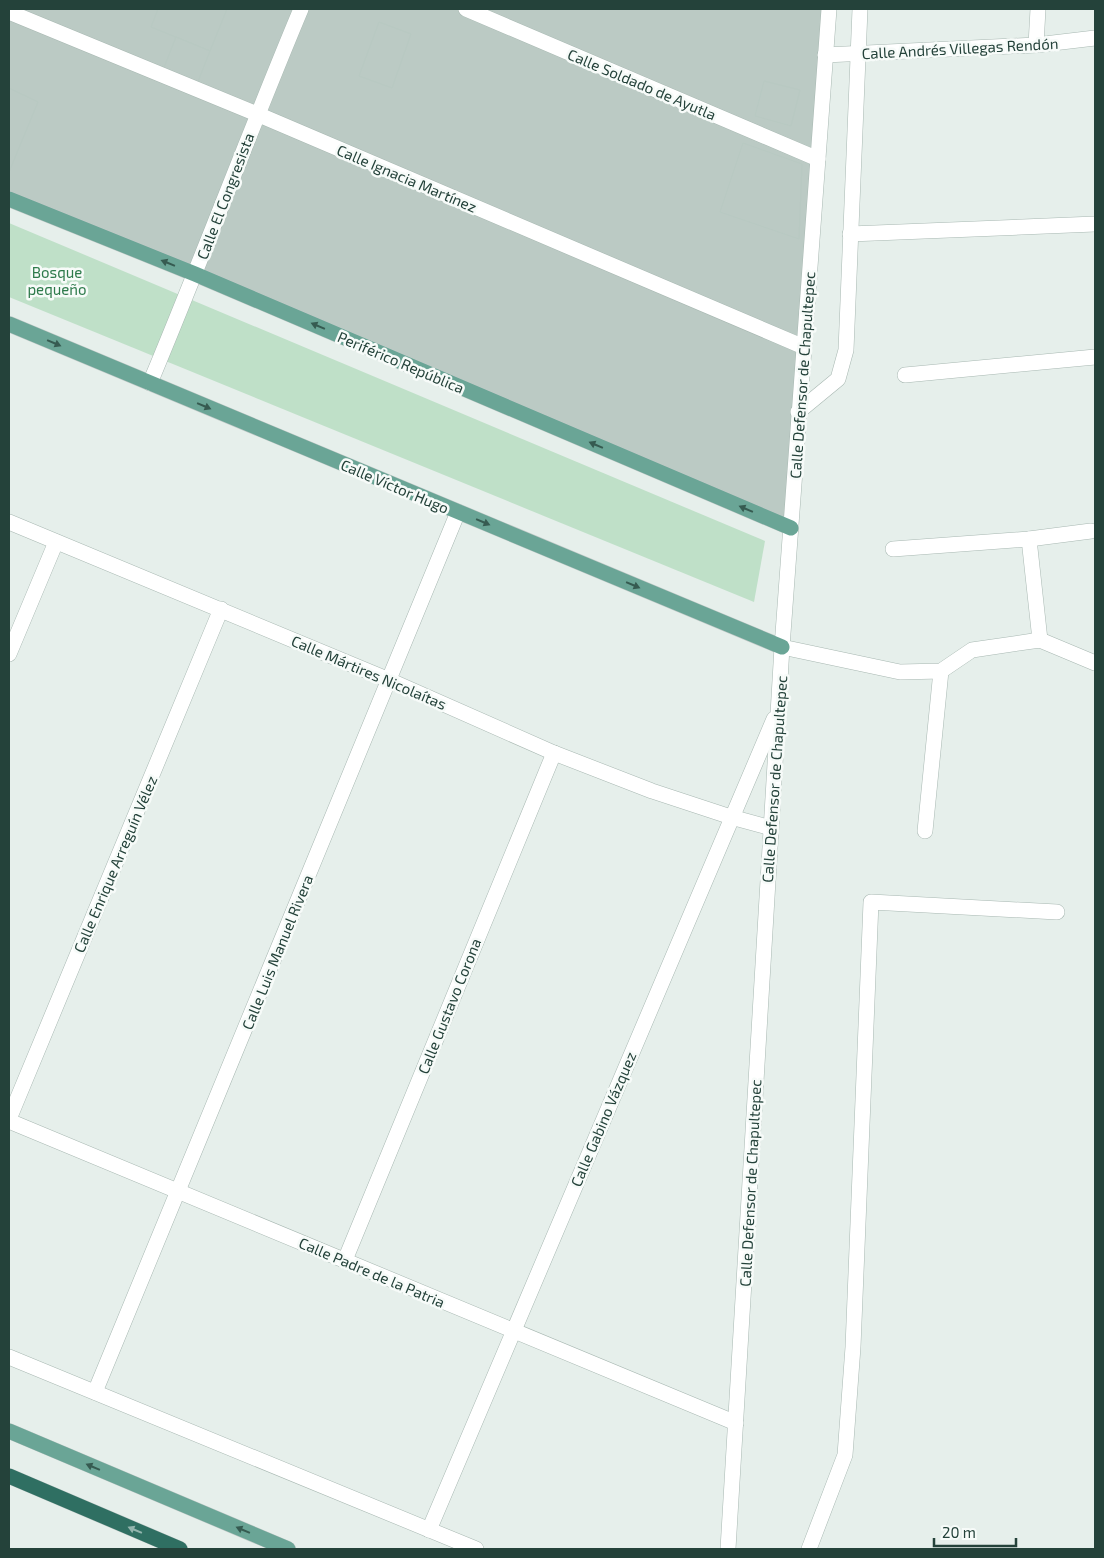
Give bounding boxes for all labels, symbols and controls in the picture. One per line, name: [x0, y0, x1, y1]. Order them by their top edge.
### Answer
street label: Calle Andrés Villegas Rendón: [861, 34, 1059, 62]
street label: Calle Soldado de Ayutla: [565, 45, 719, 123]
street label: Calle El Congresista: [193, 130, 257, 262]
street label: Calle Ignacia Martínez: [334, 140, 480, 216]
one-way arrow: [161, 259, 176, 266]
park label: Bosque pequeño: [27, 263, 87, 298]
street label: Calle Defensor de Chapultepec: [786, 271, 818, 479]
one-way arrow: [311, 322, 325, 330]
street label: Periférico República: [335, 327, 467, 397]
one-way arrow: [47, 340, 61, 348]
one-way arrow: [197, 402, 211, 410]
one-way arrow: [589, 441, 603, 449]
street label: Calle Víctor Hugo: [338, 455, 452, 517]
one-way arrow: [739, 505, 753, 513]
one-way arrow: [476, 519, 490, 527]
one-way arrow: [626, 581, 641, 589]
street label: Calle Mártires Nicolaítas: [289, 631, 449, 713]
street label: Calle Defensor de Chapultepec: [758, 675, 790, 883]
street label: Calle Enrique Arreguín Vélez: [70, 773, 160, 955]
street label: Calle Luis Manuel Rivera: [238, 872, 316, 1032]
street label: Calle Gustavo Corona: [414, 936, 484, 1076]
street label: Calle Gabino Vázquez: [566, 1049, 640, 1189]
street label: Calle Defensor de Chapultepec: [736, 1079, 764, 1287]
street label: Calle Padre de la Patria: [296, 1233, 448, 1311]
one-way arrow: [86, 1463, 100, 1471]
scale bar: [934, 1516, 1016, 1548]
text: 20 m: [942, 1523, 976, 1541]
one-way arrow: [128, 1526, 142, 1534]
one-way arrow: [236, 1526, 250, 1534]

